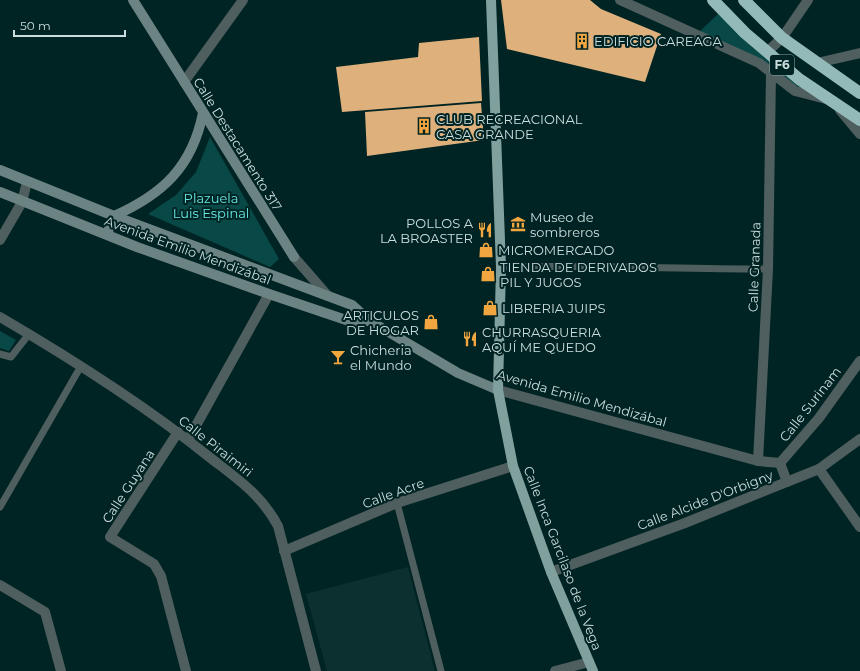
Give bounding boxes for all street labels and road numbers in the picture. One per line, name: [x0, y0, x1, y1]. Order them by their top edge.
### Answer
road number: F6: [770, 55, 794, 75]
street label: Calle Destacamento 317: [190, 74, 286, 214]
street label: Avenida Emilio Mendizábal: [103, 212, 273, 288]
street label: Calle Granada: [744, 222, 764, 312]
street label: Calle Surinam: [776, 363, 844, 445]
street label: Avenida Emilio Mendizábal: [495, 366, 669, 430]
street label: Calle Piraimiri: [176, 412, 256, 480]
street label: Calle Guyana: [98, 446, 158, 526]
street label: Calle Inca Garcilaso de la Vega: [520, 464, 606, 652]
street label: Calle Alcide D'Orbigny: [635, 466, 776, 533]
street label: Calle Acre: [360, 474, 426, 512]

